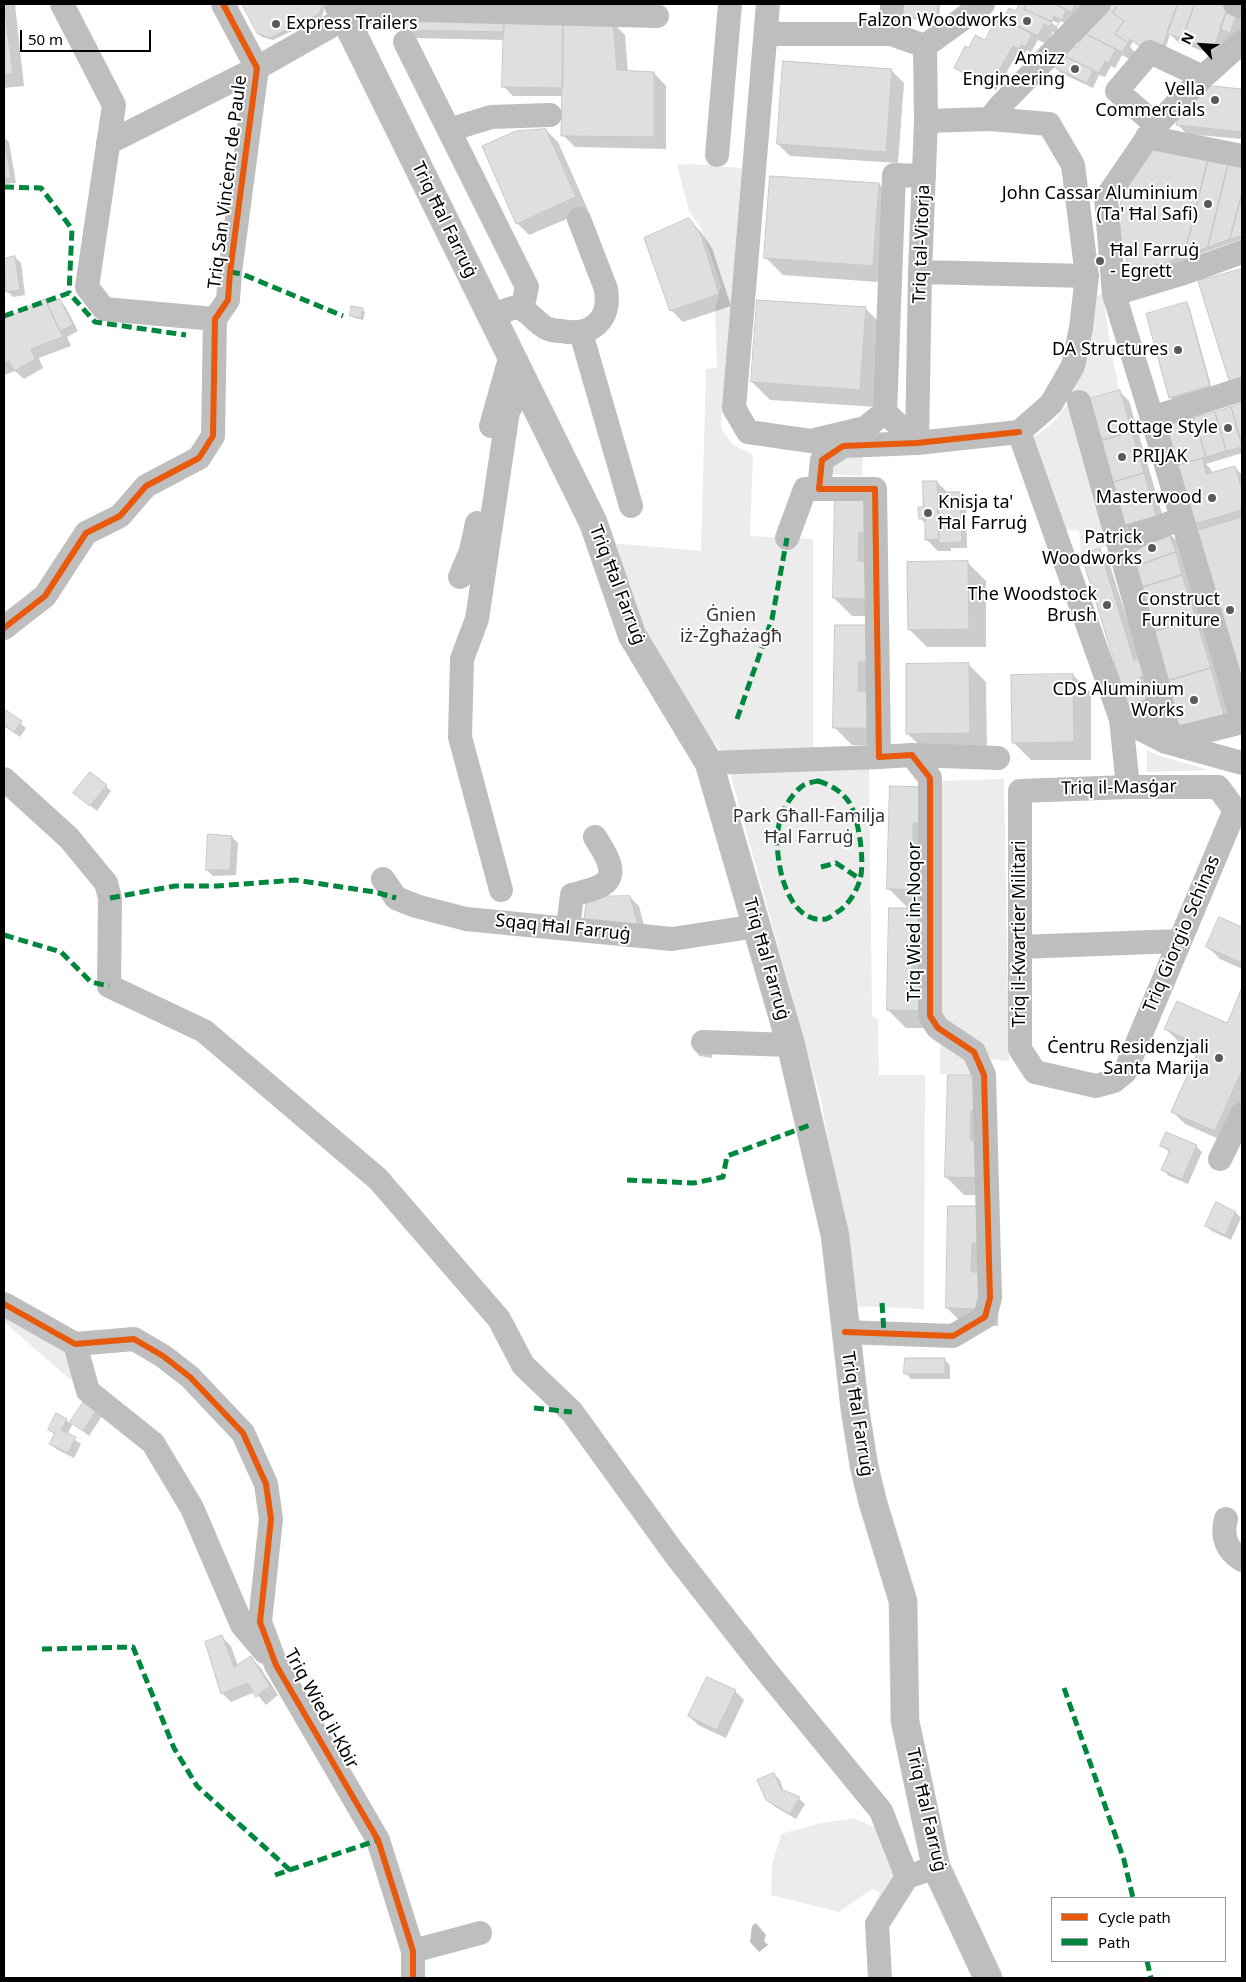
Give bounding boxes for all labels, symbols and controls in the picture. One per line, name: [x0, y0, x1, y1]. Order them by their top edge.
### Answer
place label: Falzon Woodworks: [858, 10, 1017, 32]
place label: Express Trailers: [286, 13, 418, 35]
marker: Falzon Woodworks: [1021, 15, 1033, 27]
marker: Express Trailers: [270, 18, 282, 30]
scale bar: [22, 20, 154, 52]
north arrow: [1176, 20, 1226, 70]
text: 50 m: [28, 29, 63, 49]
text: N: [1176, 29, 1198, 47]
place label: Amizz Engineering: [962, 48, 1065, 90]
marker: Amizz Engineering: [1069, 63, 1081, 75]
street label: Triq San Vinċenz de Paule: [204, 74, 252, 290]
place label: Vella Commercials: [1095, 79, 1205, 122]
marker: Vella Commercials: [1209, 94, 1221, 106]
street label: Triq Ħal Farruġ: [407, 159, 481, 281]
place label: John Cassar Aluminium (Ta' Ħal Safi): [1002, 183, 1198, 225]
street label: Triq tal-Vitorja: [909, 184, 935, 304]
marker: John Cassar Aluminium (Ta' Ħal Safi): [1202, 198, 1214, 210]
place label: Ħal Farruġ - Egrett: [1110, 240, 1199, 282]
marker: Ħal Farruġ - Egrett: [1094, 255, 1106, 267]
place label: DA Structures: [1052, 339, 1168, 361]
marker: DA Structures: [1172, 344, 1184, 356]
place label: Cottage Style: [1106, 417, 1218, 439]
marker: Cottage Style: [1222, 422, 1234, 434]
place label: PRIJAK: [1132, 446, 1188, 468]
marker: PRIJAK: [1116, 451, 1128, 463]
place label: Masterwood: [1096, 487, 1202, 509]
place label: Knisja ta' Ħal Farruġ: [938, 492, 1027, 534]
marker: Masterwood: [1206, 492, 1218, 504]
marker: Knisja ta' Ħal Farruġ: [922, 507, 934, 519]
street label: Triq Ħal Farruġ: [584, 522, 650, 648]
place label: Patrick Woodworks: [1042, 527, 1142, 570]
marker: Patrick Woodworks: [1146, 542, 1158, 554]
place label: The Woodstock Brush: [968, 584, 1097, 626]
place label: Construct Furniture: [1138, 589, 1220, 632]
marker: The Woodstock Brush: [1101, 599, 1113, 611]
marker: Construct Furniture: [1224, 604, 1236, 616]
park label: Ġnien iż-Żgħażagħ: [680, 605, 782, 648]
place label: CDS Aluminium Works: [1052, 679, 1184, 722]
marker: CDS Aluminium Works: [1188, 694, 1200, 706]
street label: Triq il-Masġar: [1061, 776, 1177, 800]
park label: Park Għall-Familja Ħal Farruġ: [733, 806, 885, 849]
street label: Triq il-Kwartier Militari: [1009, 840, 1031, 1028]
street label: Triq Wied in-Noqor: [904, 842, 926, 1002]
street label: Triq Giorgio Schinas: [1139, 852, 1225, 1016]
street label: Triq Ħal Farruġ: [738, 895, 794, 1023]
street label: Sqaq Ħal Farruġ: [494, 910, 632, 946]
place label: Ċentru Residenzjali Santa Marija: [1047, 1037, 1209, 1080]
marker: Ċentru Residenzjali Santa Marija: [1213, 1052, 1225, 1064]
street label: Triq Ħal Farruġ: [836, 1350, 878, 1478]
street label: Triq Wied il-Kbir: [279, 1645, 363, 1773]
street label: Triq Ħal Farruġ: [901, 1746, 951, 1874]
legend: [1051, 1897, 1226, 1962]
text: Cycle path: [1098, 1907, 1171, 1927]
text: Path: [1098, 1932, 1130, 1952]

